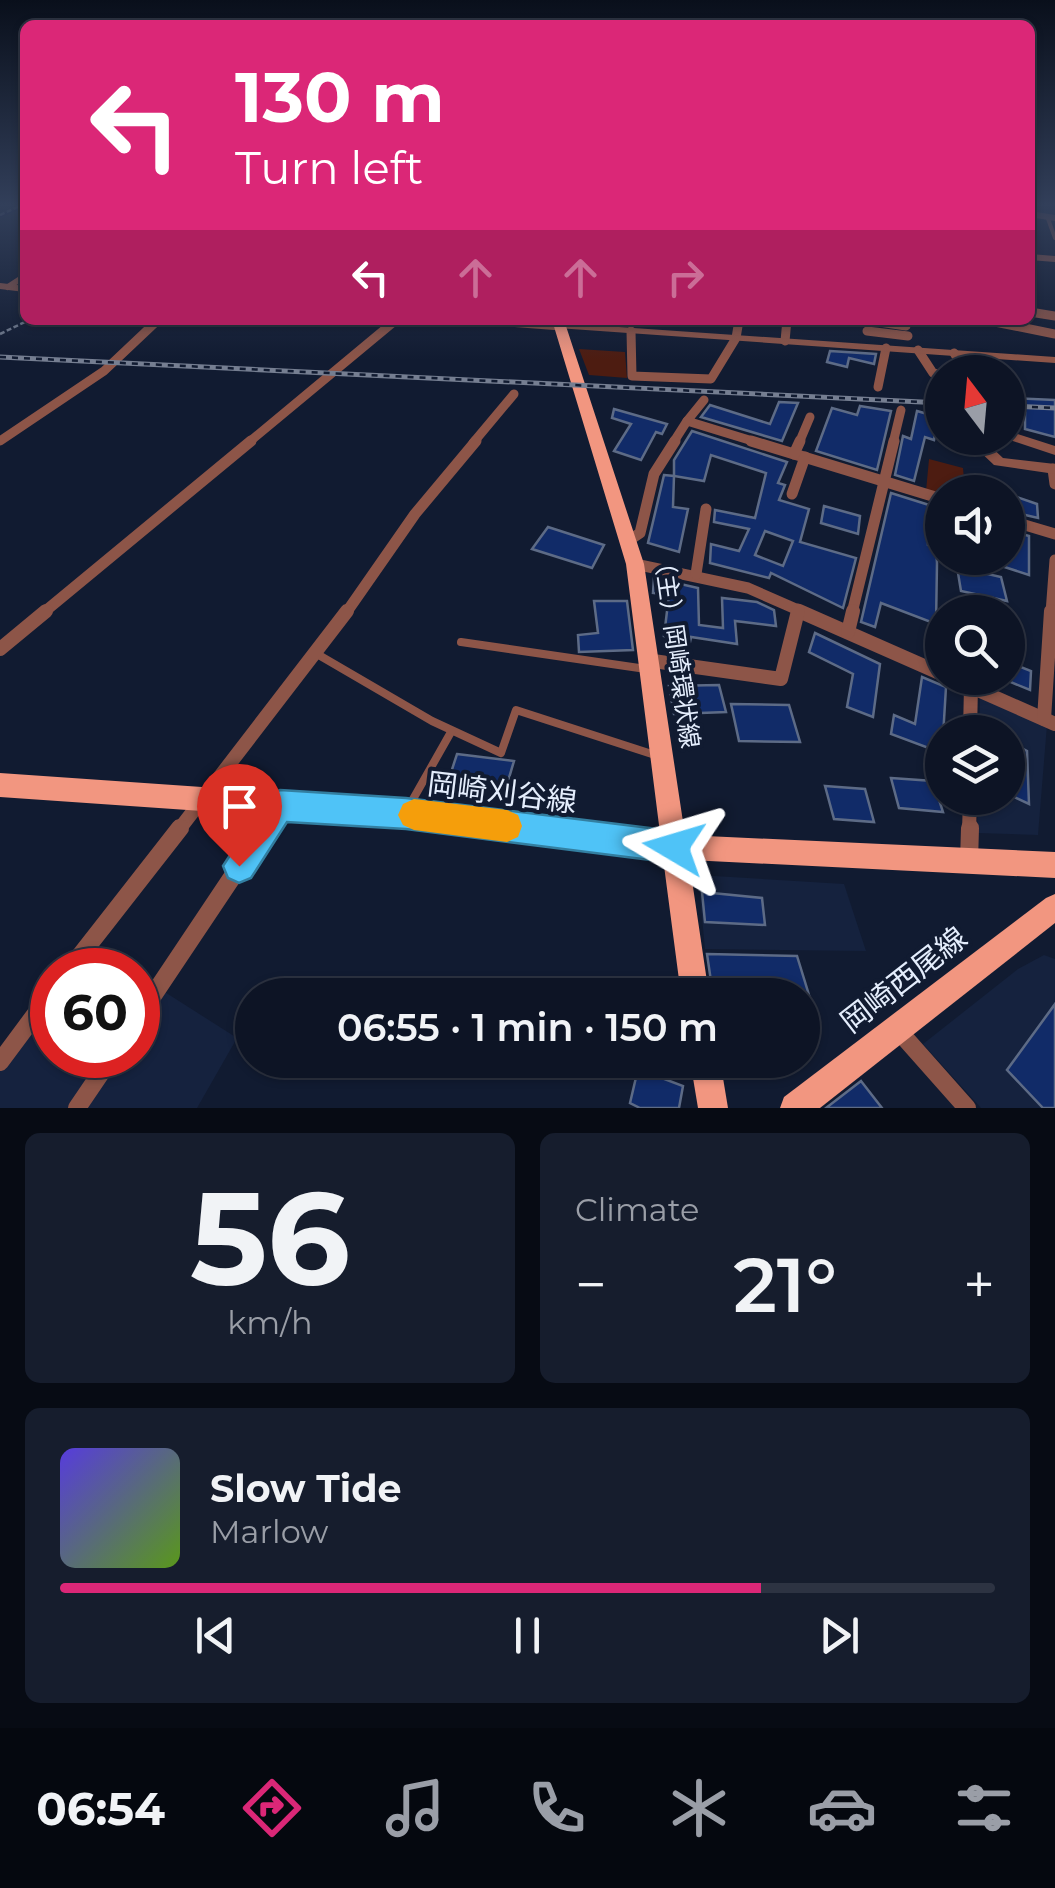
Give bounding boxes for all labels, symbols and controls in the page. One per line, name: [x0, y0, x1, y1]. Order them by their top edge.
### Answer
text: 130 m: [235, 54, 445, 140]
icon: left: [70, 60, 200, 190]
text: Turn left: [235, 140, 423, 195]
icon: left: [343, 250, 398, 305]
icon: ahead: [448, 250, 503, 305]
icon: ahead: [553, 250, 608, 305]
icon: right: [658, 250, 713, 305]
north arrow: [925, 355, 1025, 455]
map controls: [925, 355, 1025, 815]
button: sound: [925, 475, 1025, 575]
street label: （主）岡崎環状線: [648, 548, 706, 750]
button: search: [925, 595, 1025, 695]
button: layers: [925, 715, 1025, 815]
pin: [197, 764, 282, 867]
street label: 岡崎刈谷線: [425, 765, 579, 820]
icon: arrive: [212, 779, 267, 834]
position arrow: [622, 795, 726, 899]
street label: 岡崎西尾線: [833, 919, 974, 1040]
speed limit sign: 60: [30, 948, 160, 1078]
text: 06:55 · 1 min · 150 m: [337, 1004, 718, 1051]
text: 56: [190, 1158, 350, 1317]
text: Climate: [575, 1190, 699, 1229]
text: 21°: [733, 1239, 837, 1331]
text: −: [575, 1251, 607, 1318]
text: +: [963, 1251, 995, 1318]
text: km/h: [227, 1303, 313, 1342]
text: Slow Tide: [210, 1465, 402, 1512]
text: Marlow: [210, 1512, 328, 1551]
icon: previous: [188, 1608, 243, 1663]
icon: pause: [500, 1608, 555, 1663]
icon: next: [812, 1608, 867, 1663]
icon: directions: [237, 1773, 307, 1843]
icon: music: [380, 1773, 450, 1843]
icon: phone: [522, 1773, 592, 1843]
icon: climate: [664, 1773, 734, 1843]
icon: car: [807, 1773, 877, 1843]
icon: filters: [949, 1773, 1019, 1843]
text: 06:54: [36, 1781, 165, 1836]

